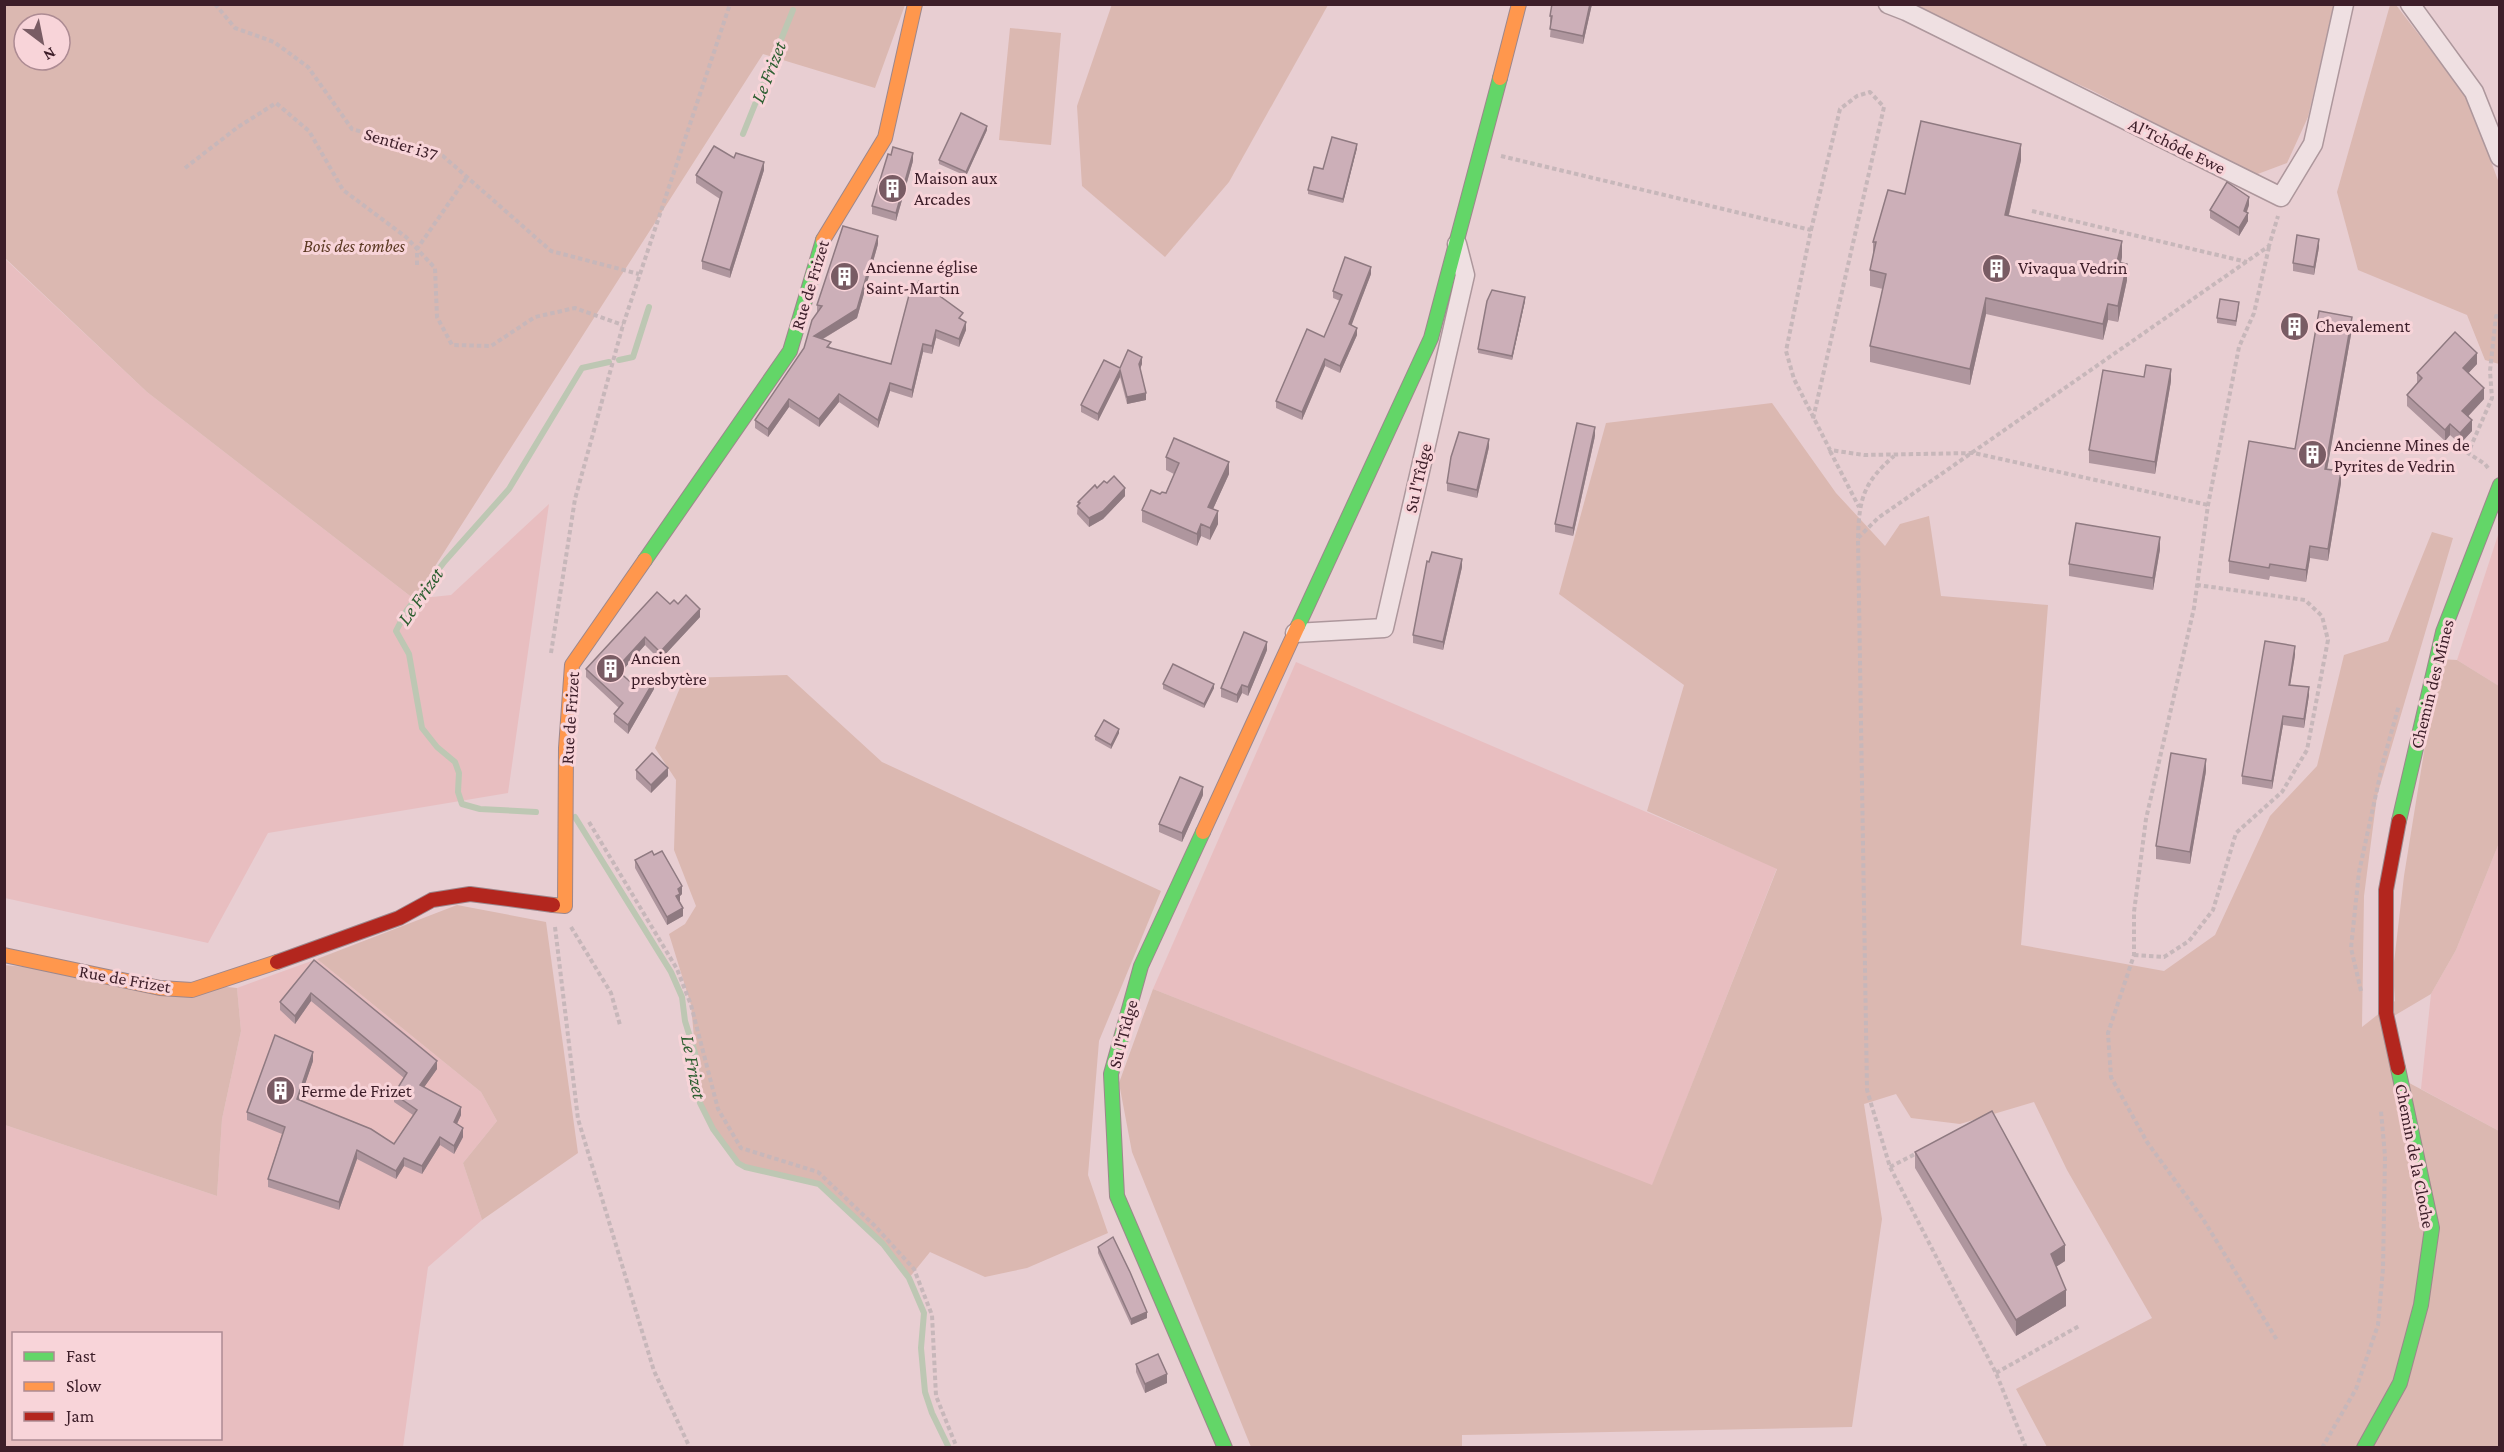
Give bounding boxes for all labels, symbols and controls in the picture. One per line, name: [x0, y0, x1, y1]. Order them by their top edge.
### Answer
north arrow: [12, 12, 72, 72]
water label: Le Frizet: [746, 37, 791, 106]
text: N: [40, 44, 59, 64]
street label: Al'Tchôde Ewe: [2125, 114, 2229, 178]
street label: Sentier i37: [362, 123, 440, 165]
place label: Maison aux Arcades: [914, 168, 998, 209]
building icon: Maison aux Arcades: [877, 172, 909, 204]
park label: Bois des tombes: [303, 236, 405, 256]
street label: Rue de Frizet: [787, 237, 833, 332]
building icon: Vivaqua Vedrin: [1981, 252, 2013, 284]
place label: Ancienne église Saint-Martin: [866, 257, 978, 298]
place label: Vivaqua Vedrin: [2018, 258, 2128, 278]
building icon: Ancienne église Saint-Martin: [829, 261, 861, 293]
building icon: Chevalement: [2278, 310, 2310, 342]
place label: Chevalement: [2315, 316, 2411, 336]
place label: Ancienne Mines de Pyrites de Vedrin: [2334, 435, 2470, 476]
building icon: Ancienne Mines de Pyrites de Vedrin: [2297, 439, 2329, 471]
street label: Su l'Tîdge: [1400, 441, 1436, 515]
water label: Le Frizet: [392, 562, 448, 629]
street label: Chemin des Mines: [2406, 617, 2458, 751]
place label: Ancien presbytère: [631, 648, 707, 689]
building icon: Ancien presbytère: [594, 652, 626, 684]
street label: Rue de Frizet: [557, 670, 583, 765]
street label: Rue de Frizet: [78, 961, 173, 997]
street label: Su l'Tîdge: [1104, 997, 1142, 1071]
water label: Le Frizet: [677, 1033, 711, 1102]
building icon: Ferme de Frizet: [264, 1075, 296, 1107]
place label: Ferme de Frizet: [301, 1081, 413, 1101]
street label: Chemin de la Cloche: [2391, 1082, 2439, 1230]
legend: [12, 1332, 222, 1440]
text: Fast: [66, 1346, 97, 1366]
text: Slow: [66, 1376, 102, 1396]
text: Jam: [64, 1406, 95, 1426]

